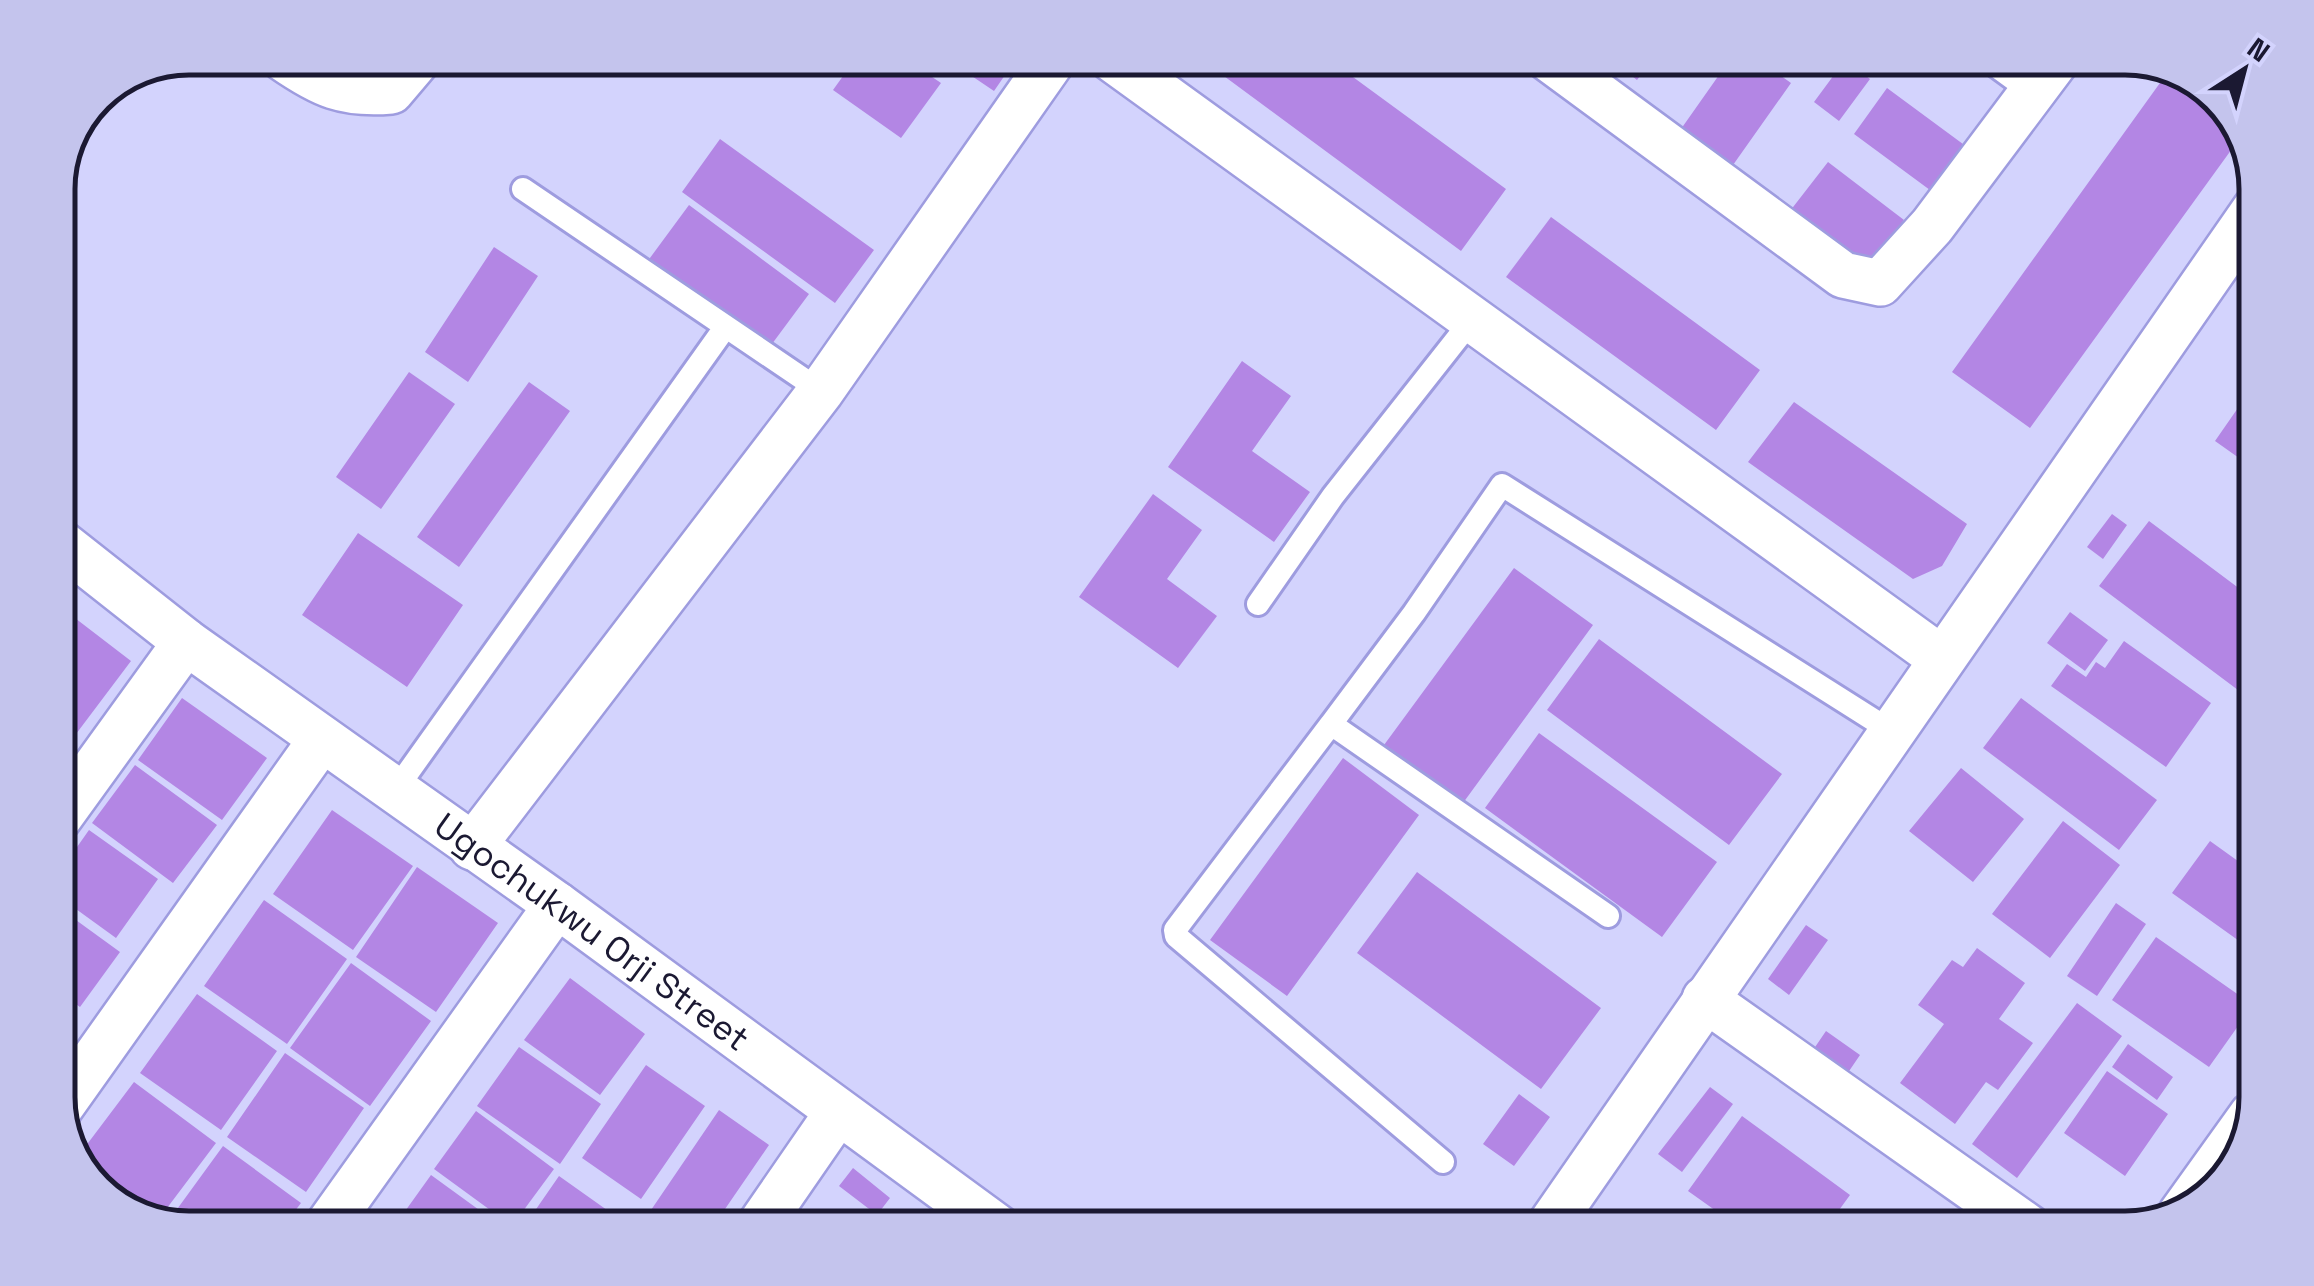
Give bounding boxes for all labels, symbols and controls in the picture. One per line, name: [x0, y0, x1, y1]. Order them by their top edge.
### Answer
north arrow: [2194, 20, 2294, 120]
text: N: [2241, 30, 2277, 70]
street label: Ugochukwu Orji Street: [426, 803, 758, 1061]

